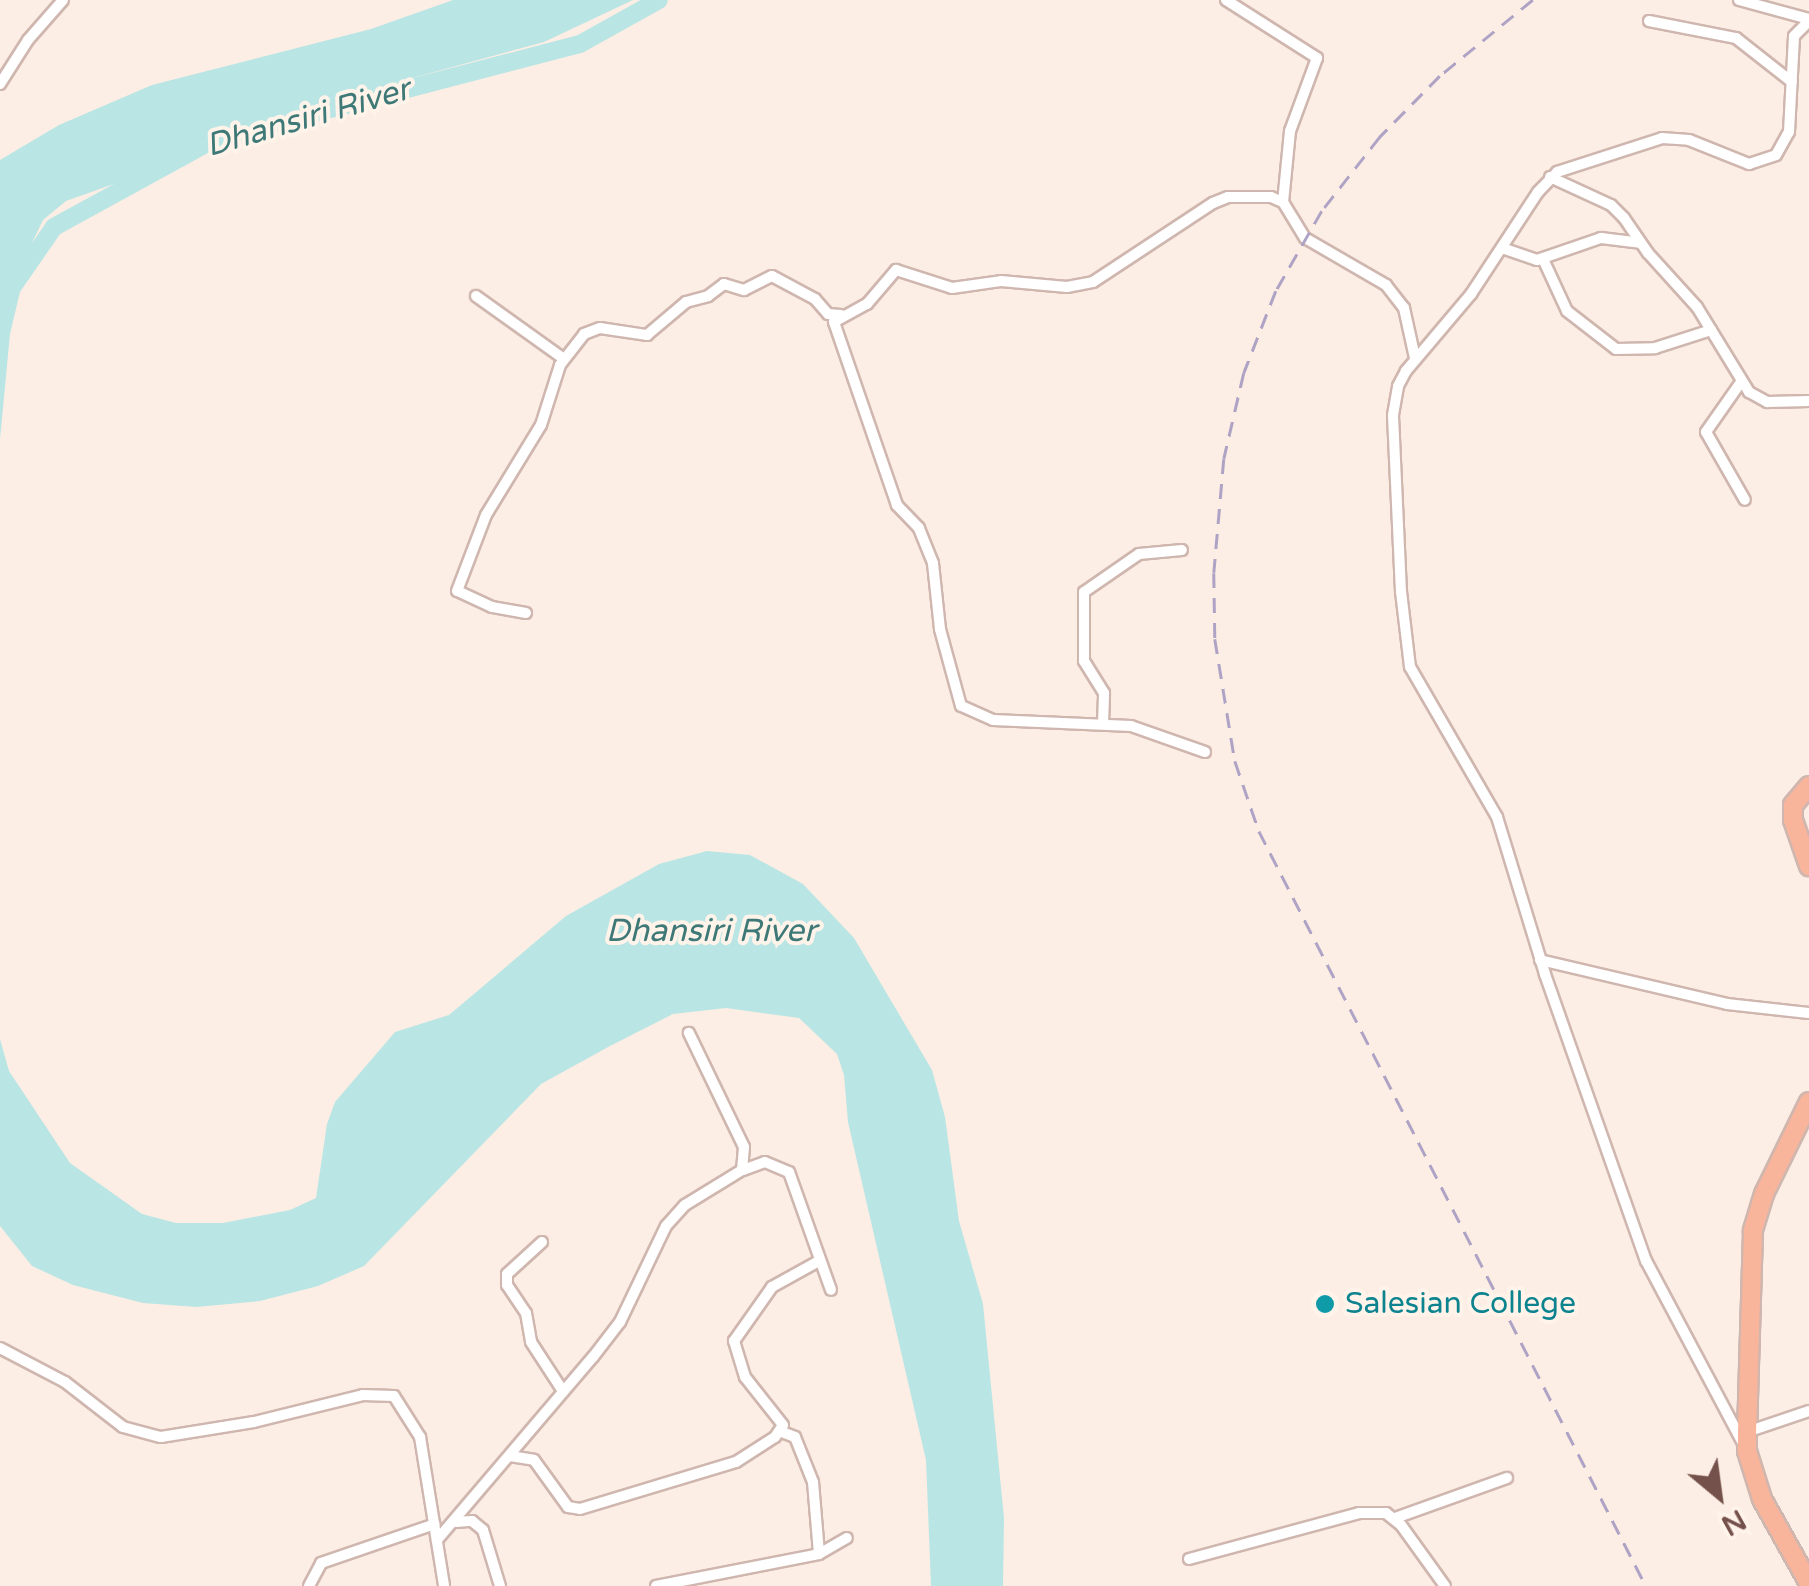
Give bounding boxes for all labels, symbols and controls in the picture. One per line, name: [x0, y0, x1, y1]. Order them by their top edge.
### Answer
water label: Dhansiri River: [202, 71, 414, 165]
water label: Dhansiri River: [606, 912, 816, 950]
place label: Salesian College: [1345, 1286, 1576, 1322]
marker: Salesian College: [1314, 1293, 1336, 1315]
north arrow: [1669, 1446, 1769, 1546]
text: N: [1715, 1502, 1752, 1543]

